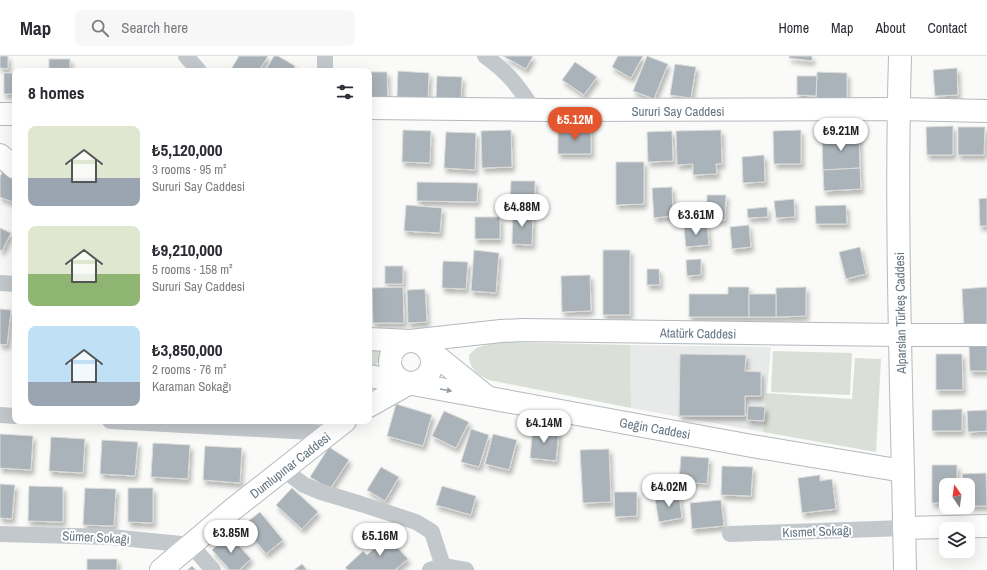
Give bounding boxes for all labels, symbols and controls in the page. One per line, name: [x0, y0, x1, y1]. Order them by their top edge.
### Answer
search box: [75, 10, 355, 46]
text: Map: [20, 15, 51, 41]
icon: search: [89, 17, 111, 39]
text: Search here: [121, 17, 188, 38]
text: Home: [778, 19, 809, 37]
text: Map: [831, 19, 853, 37]
text: About: [875, 19, 905, 37]
text: Contact: [927, 19, 967, 37]
text: 8 homes: [28, 81, 85, 104]
icon: filters: [334, 81, 356, 103]
street label: Sururi Say Caddesi: [631, 103, 725, 120]
pin: ₺5.12M: [542, 107, 608, 141]
text: ₺5.12M: [557, 111, 593, 128]
pin: ₺9.21M: [808, 118, 874, 152]
text: ₺9.21M: [823, 122, 859, 139]
text: ₺5,120,000: [152, 138, 223, 161]
icon: home: [60, 142, 108, 190]
text: 3 rooms · 95 m²: [152, 161, 227, 178]
text: Sururi Say Caddesi: [152, 178, 245, 195]
pin: ₺4.88M: [489, 194, 555, 228]
text: ₺4.88M: [504, 198, 540, 215]
pin: ₺3.61M: [663, 202, 729, 236]
text: ₺3.61M: [678, 206, 714, 223]
text: ₺9,210,000: [152, 238, 223, 261]
icon: home: [60, 242, 108, 290]
street label: Alparslan Türkeş Caddesi: [891, 252, 910, 375]
text: 5 rooms · 158 m²: [152, 261, 233, 278]
text: Sururi Say Caddesi: [152, 278, 245, 295]
street label: Atatürk Caddesi: [659, 324, 736, 343]
text: ₺3,850,000: [152, 338, 223, 361]
icon: home: [60, 342, 108, 390]
text: 2 rooms · 76 m²: [152, 361, 227, 378]
text: Karaman Sokağı: [152, 378, 231, 395]
one-way arrow: [440, 388, 452, 394]
pin: ₺4.14M: [511, 410, 577, 444]
text: ₺4.14M: [526, 414, 562, 431]
street label: Geğin Caddesi: [618, 414, 692, 443]
street label: Dumlupınar Caddesi: [247, 429, 334, 502]
pin: ₺4.02M: [636, 474, 702, 508]
text: ₺4.02M: [651, 478, 687, 495]
north arrow: [939, 478, 975, 514]
map controls: [939, 478, 975, 558]
pin: ₺3.85M: [198, 520, 264, 554]
street label: Kısmet Sokağı: [782, 522, 852, 541]
button: layers: [939, 522, 975, 558]
pin: ₺5.16M: [347, 523, 413, 557]
text: ₺3.85M: [213, 524, 249, 541]
street label: Sümer Sokağı: [62, 527, 130, 548]
text: ₺5.16M: [362, 527, 398, 544]

